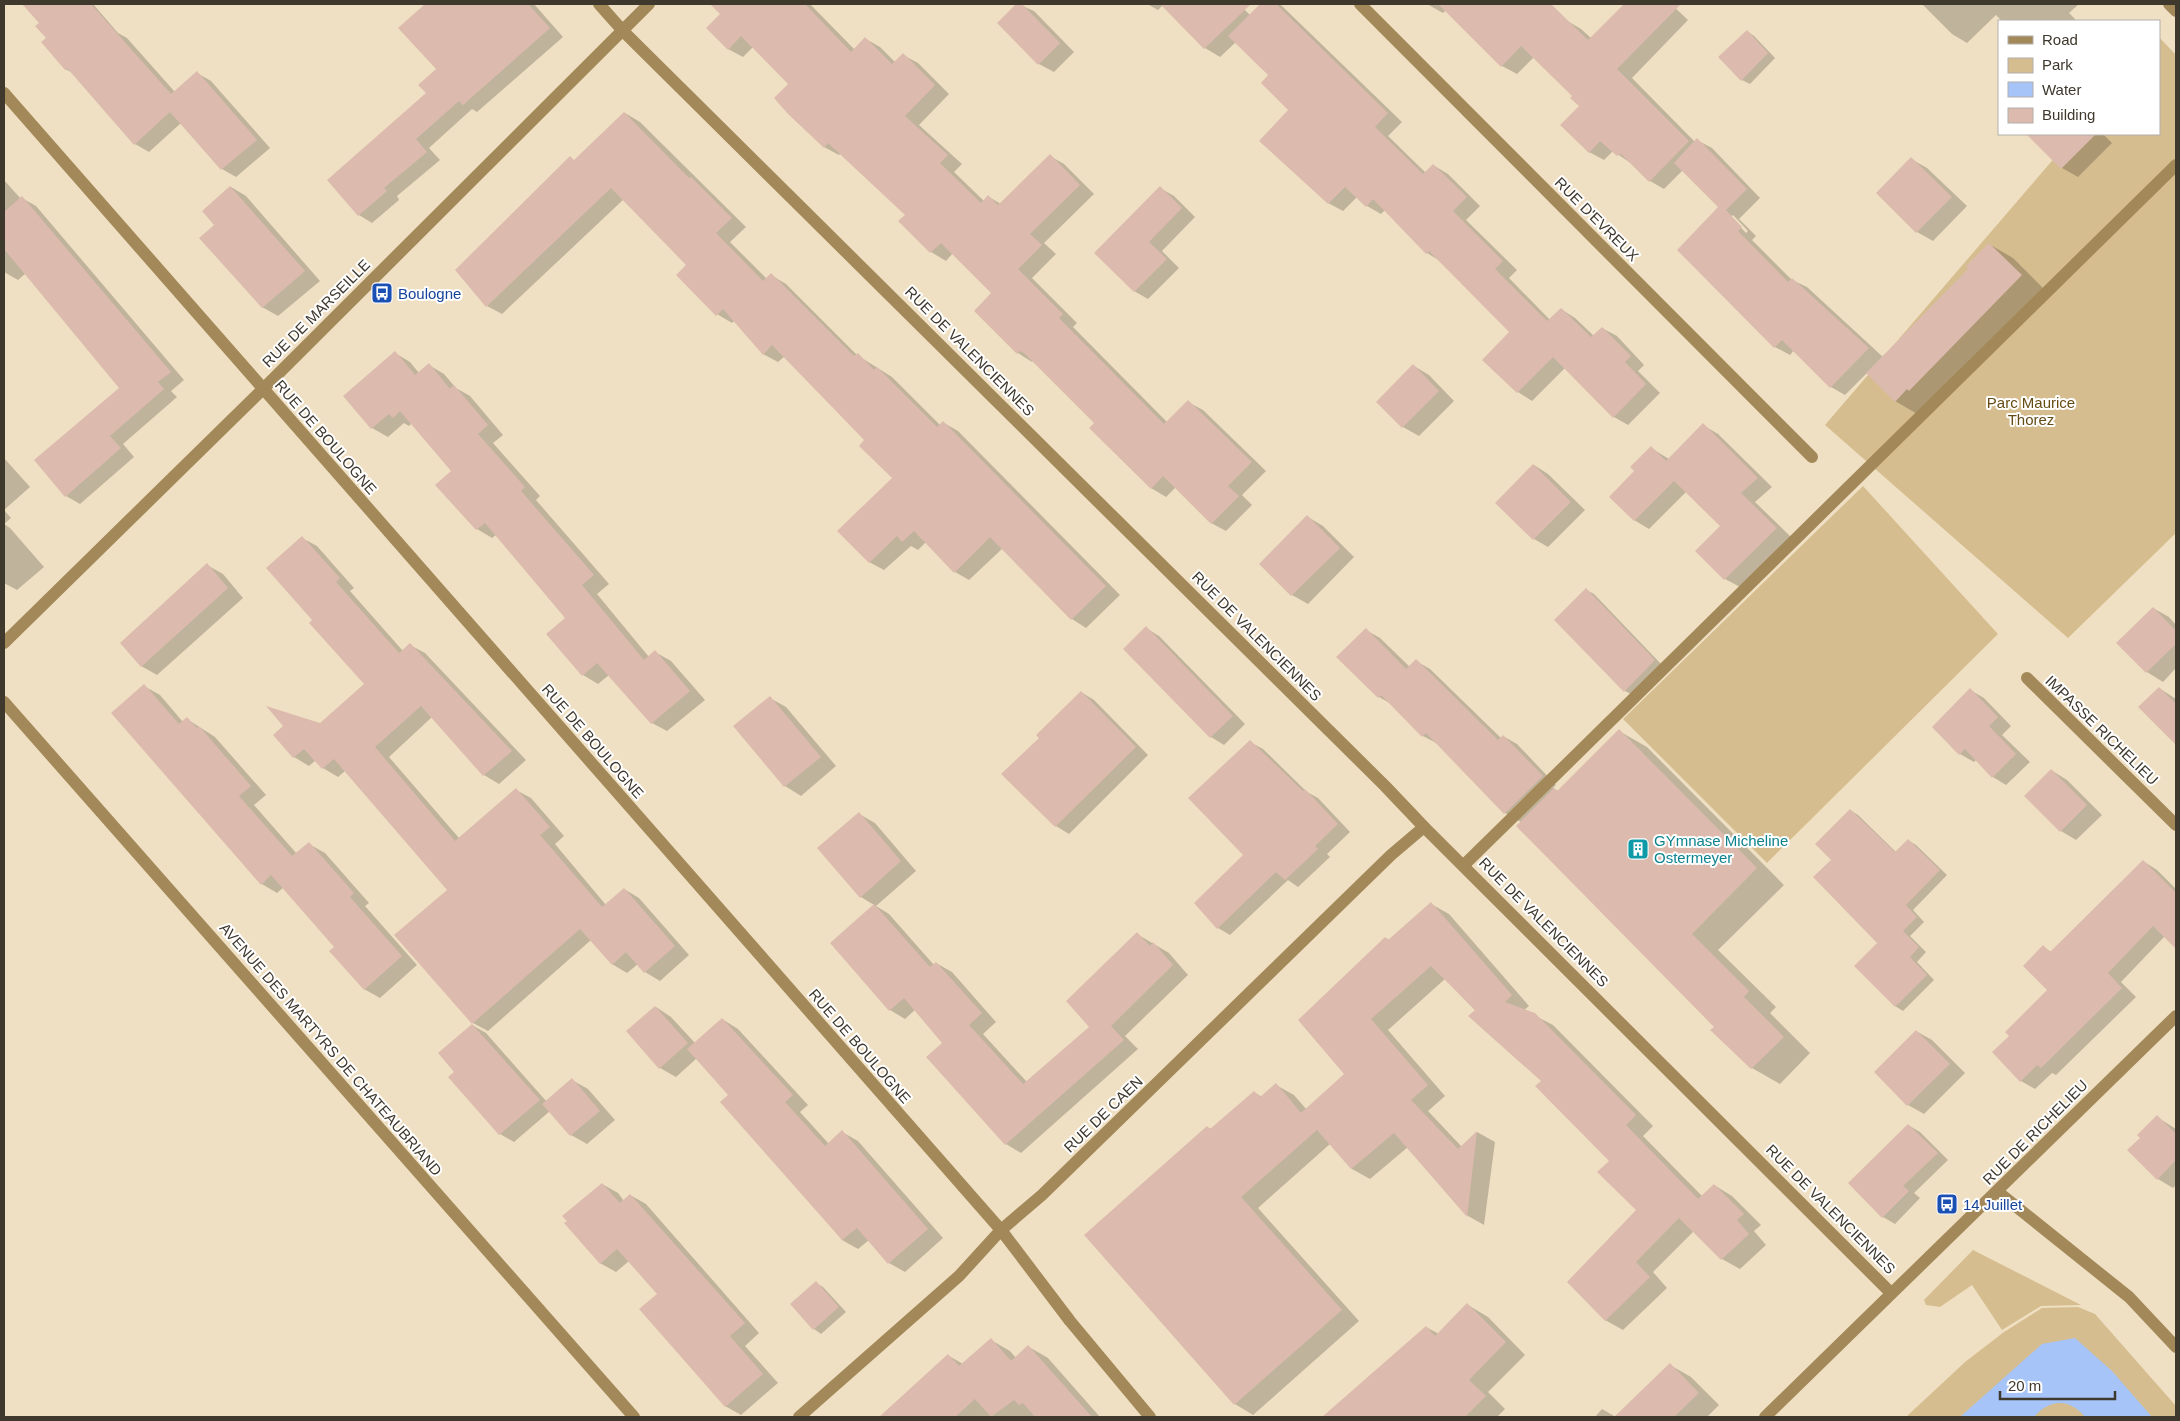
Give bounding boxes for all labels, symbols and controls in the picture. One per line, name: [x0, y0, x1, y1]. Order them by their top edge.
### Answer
legend: [1998, 20, 2160, 135]
text: Road: [2042, 31, 2078, 48]
text: Park: [2042, 56, 2073, 73]
text: Water: [2042, 81, 2081, 98]
text: Building: [2042, 106, 2095, 123]
street label: RUE D'EVREUX: [1552, 174, 1642, 264]
street label: RUE DE MARSEILLE: [259, 256, 373, 370]
bus stop icon: Boulogne: [370, 281, 394, 305]
street label: RUE DE VALENCIENNES: [902, 283, 1038, 419]
place label: Boulogne: [398, 285, 461, 302]
street label: RUE DE BOULOGNE: [272, 376, 380, 498]
park label: Parc Maurice Thorez: [1987, 394, 2075, 428]
street label: RUE DE VALENCIENNES: [1189, 568, 1325, 704]
street label: IMPASSE RICHELIEU: [2042, 672, 2162, 788]
street label: RUE DE BOULOGNE: [539, 680, 647, 802]
place label: GYmnase Micheline Ostermeyer: [1654, 832, 1788, 866]
building icon: GYmnase Micheline Ostermeyer: [1626, 837, 1650, 861]
street label: RUE DE VALENCIENNES: [1476, 854, 1612, 990]
street label: AVENUE DES MARTYRS DE CHATEAUBRIAND: [217, 919, 446, 1179]
street label: RUE DE BOULOGNE: [806, 985, 914, 1107]
street label: RUE DE CAEN: [1060, 1072, 1146, 1156]
street label: RUE DE RICHELIEU: [1979, 1076, 2091, 1188]
street label: RUE DE VALENCIENNES: [1763, 1141, 1899, 1277]
bus stop icon: 14 Juillet: [1935, 1192, 1959, 1216]
place label: 14 Juillet: [1963, 1196, 2023, 1213]
scale bar: [2000, 1368, 2115, 1400]
text: 20 m: [2008, 1377, 2041, 1394]

